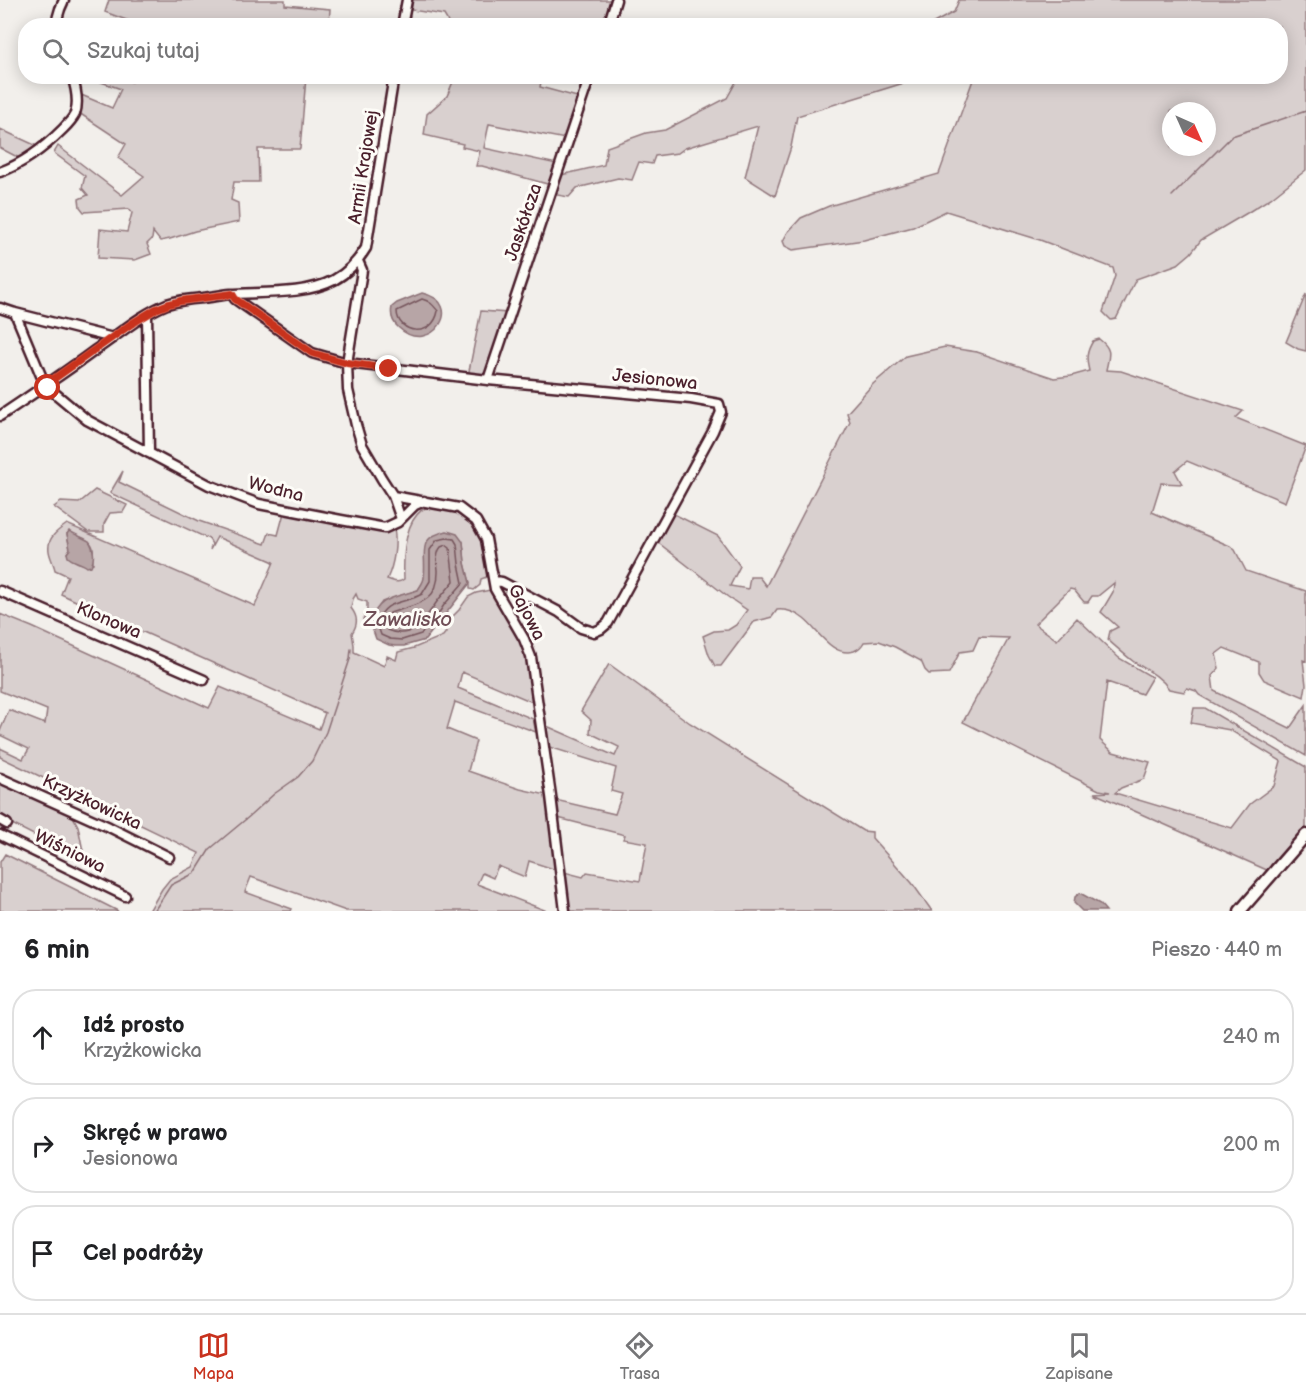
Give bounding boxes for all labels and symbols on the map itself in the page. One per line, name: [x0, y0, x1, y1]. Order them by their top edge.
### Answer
north arrow: [1162, 102, 1216, 156]
street label: Armii Krajowej: [344, 109, 383, 225]
street label: Jaskółcza: [500, 181, 547, 264]
route end: [375, 355, 401, 381]
street label: Jesionowa: [611, 365, 699, 394]
route start: [34, 374, 60, 400]
street label: Wodna: [246, 472, 306, 506]
street label: Gajowa: [504, 581, 550, 644]
street label: Klonowa: [73, 597, 144, 643]
water label: Zawalisko: [363, 608, 452, 632]
street label: Krzyżkowicka: [39, 770, 145, 835]
street label: Wiśniowa: [31, 825, 109, 878]

